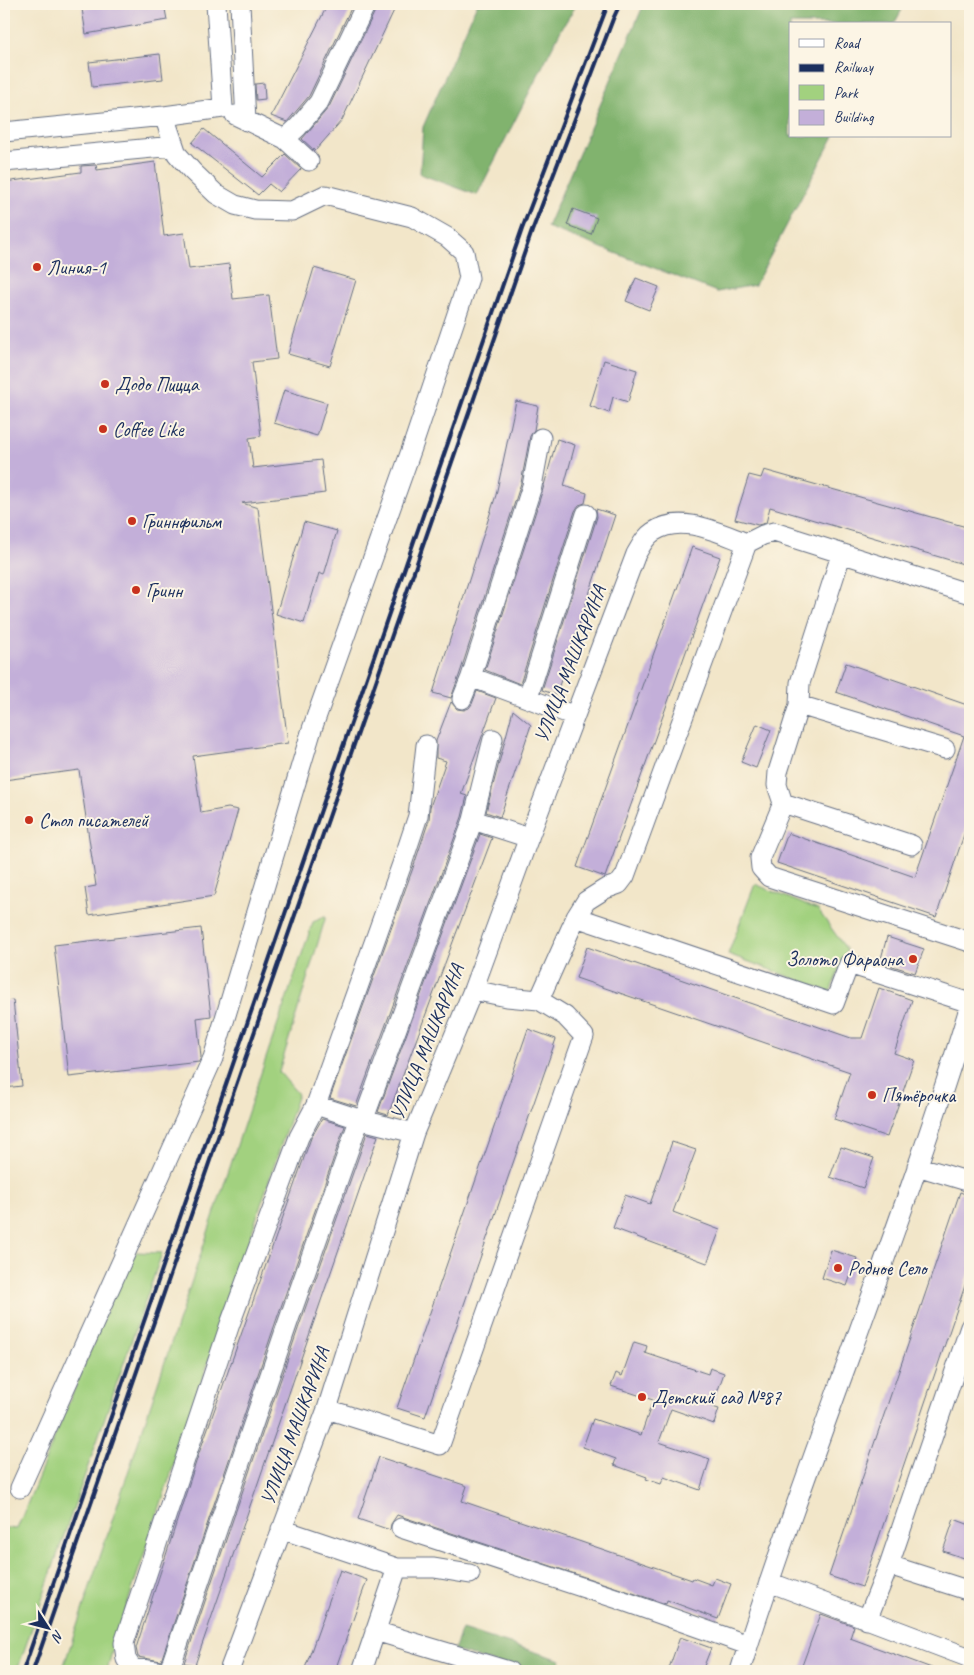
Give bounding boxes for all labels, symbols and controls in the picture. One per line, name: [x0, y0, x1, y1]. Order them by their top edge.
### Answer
legend: [789, 22, 952, 138]
text: Road: [834, 34, 861, 53]
text: Railway: [834, 58, 875, 77]
text: Park: [834, 84, 859, 103]
text: Building: [834, 108, 874, 127]
place label: Линия-1: [47, 255, 107, 280]
marker: Линия-1: [31, 261, 43, 273]
place label: Додо Пицца: [115, 372, 200, 397]
marker: Додо Пицца: [99, 378, 111, 390]
place label: Coffee Like: [113, 417, 185, 442]
marker: Coffee Like: [97, 423, 109, 435]
place label: Гриннфильм: [142, 509, 223, 534]
marker: Гриннфильм: [126, 515, 138, 527]
place label: Гринн: [146, 578, 184, 603]
street label: УЛИЦА МАШКАРИНА: [529, 581, 612, 746]
marker: Гринн: [130, 584, 142, 596]
place label: Стол писателей: [39, 808, 150, 833]
marker: Стол писателей: [23, 814, 35, 826]
place label: Золото Фараона: [786, 947, 904, 972]
marker: Золото Фараона: [907, 953, 919, 965]
street label: УЛИЦА МАШКАРИНА: [384, 960, 470, 1124]
place label: Пятёрочка: [882, 1083, 957, 1108]
marker: Пятёрочка: [866, 1089, 878, 1101]
place label: Родное Село: [848, 1256, 929, 1281]
marker: Родное Село: [832, 1262, 844, 1274]
street label: УЛИЦА МАШКАРИНА: [255, 1343, 335, 1508]
place label: Детский сад №87: [652, 1385, 782, 1410]
marker: Детский сад №87: [636, 1391, 648, 1403]
north arrow: [22, 1602, 72, 1652]
text: N: [47, 1627, 68, 1646]

